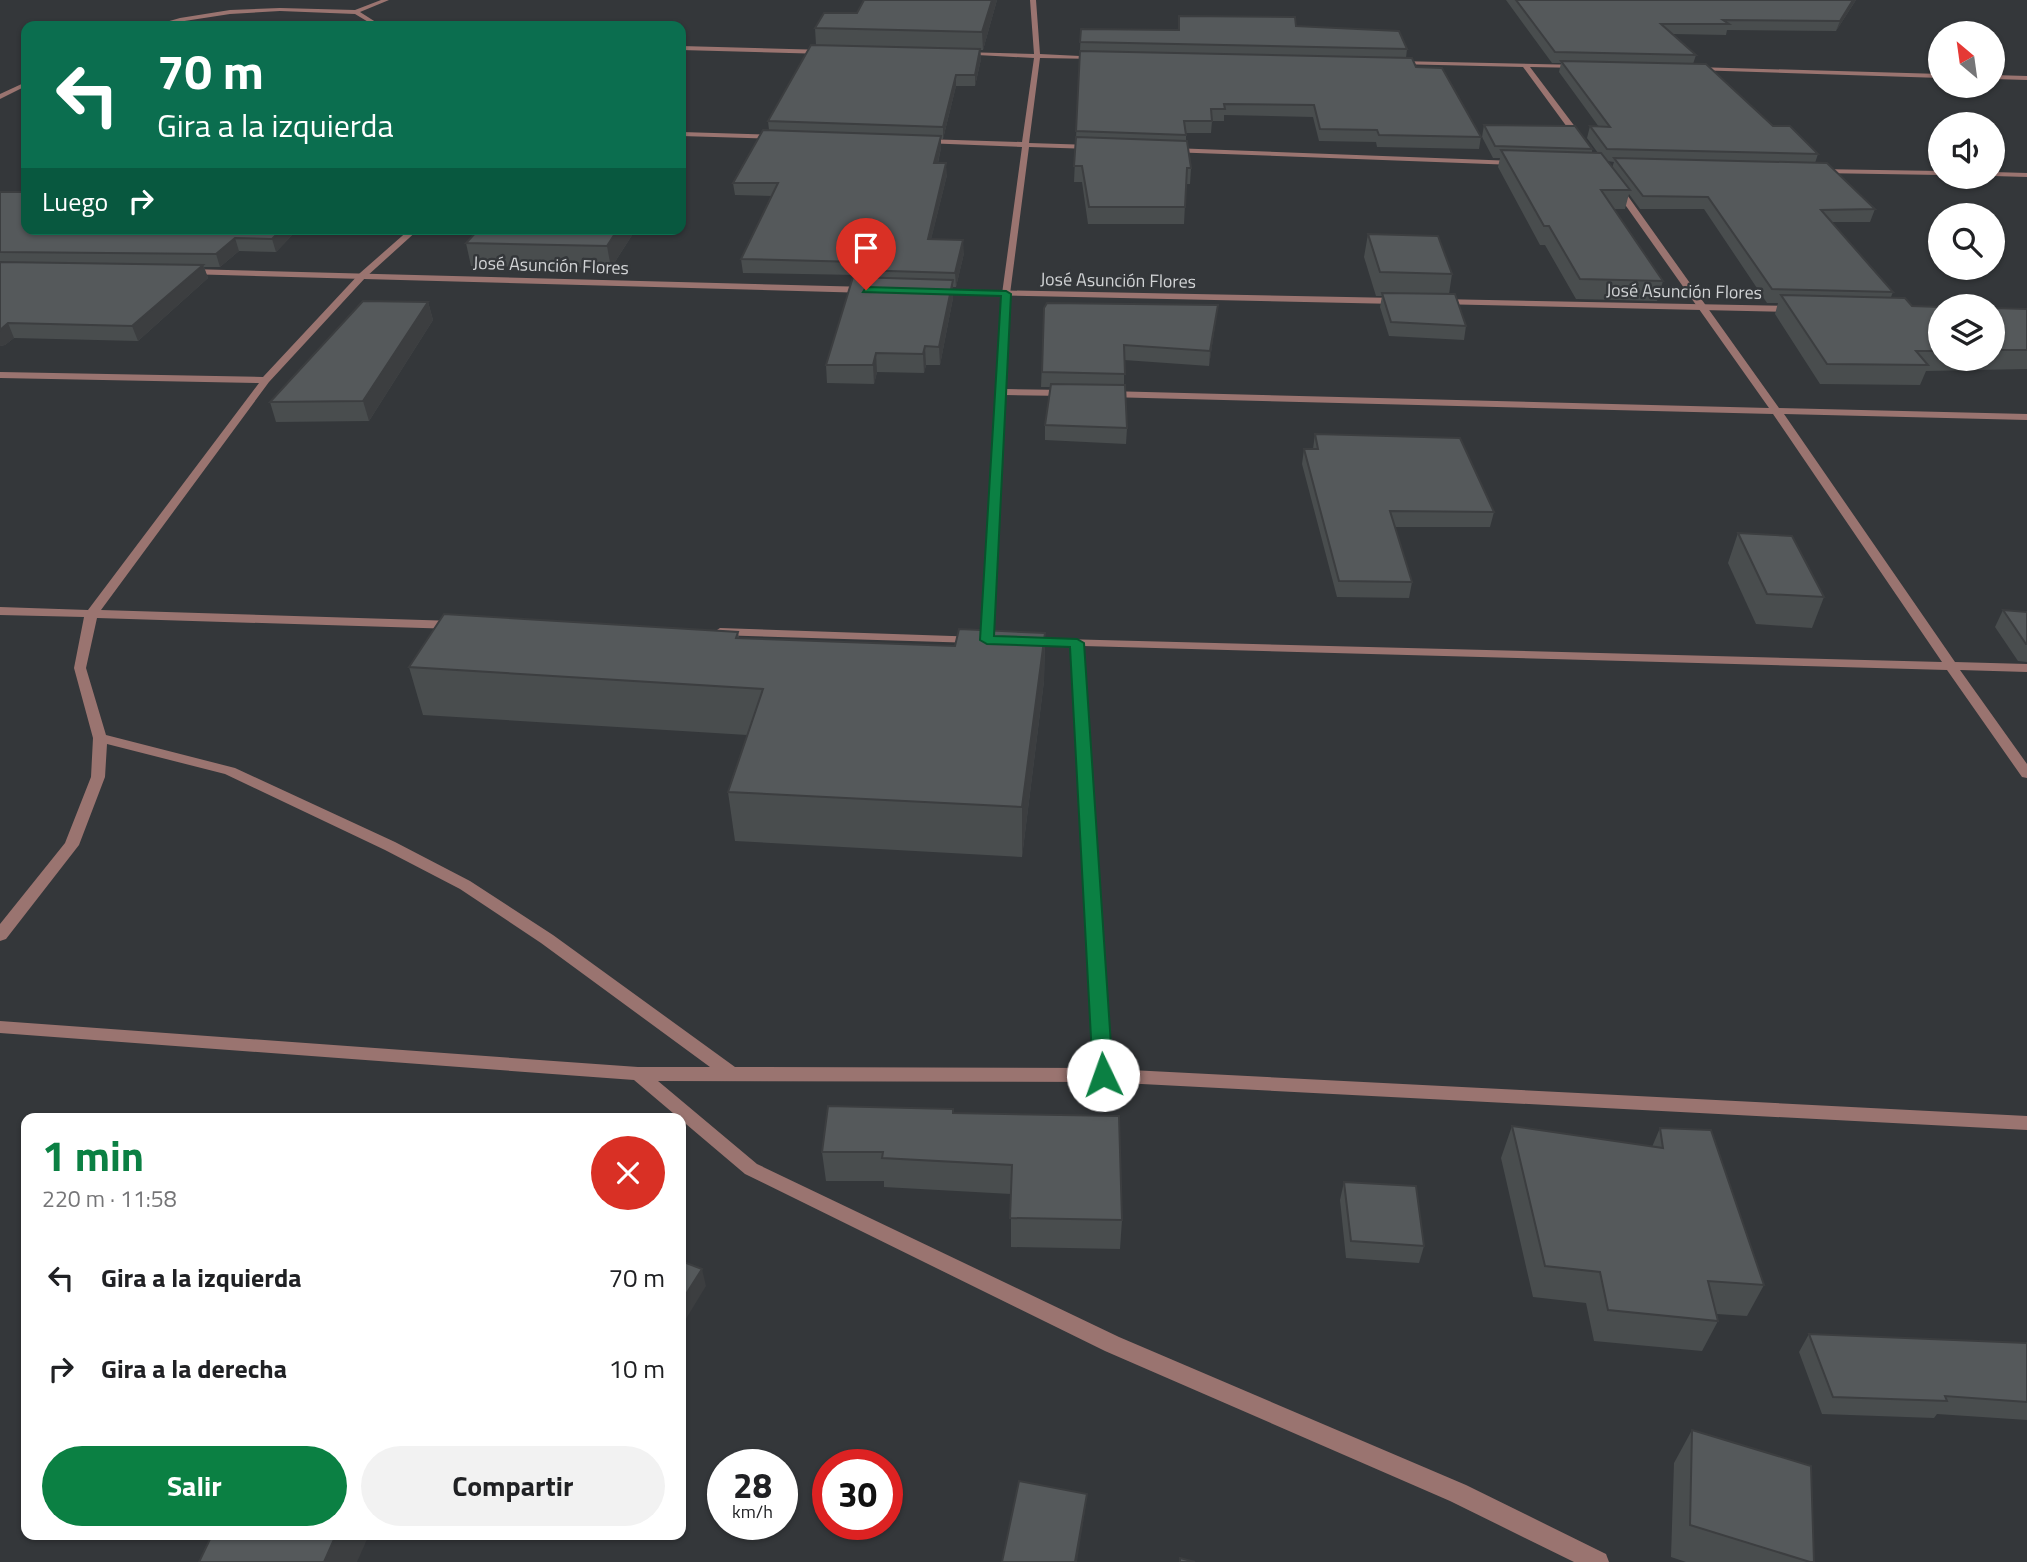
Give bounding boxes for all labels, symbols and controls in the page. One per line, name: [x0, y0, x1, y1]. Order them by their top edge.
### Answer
north arrow: [1928, 21, 2006, 98]
map controls: [1928, 21, 2005, 371]
text: 70 m: [157, 33, 264, 108]
icon: left: [42, 49, 133, 140]
text: Gira a la izquierda: [157, 101, 393, 149]
button: sound: [1928, 112, 2005, 189]
text: Luego: [42, 182, 108, 221]
icon: right: [122, 182, 160, 220]
button: search: [1928, 203, 2005, 280]
pin: [836, 218, 896, 290]
icon: arrive: [847, 229, 885, 267]
street label: José Asunción Flores: [473, 249, 629, 281]
street label: José Asunción Flores: [1040, 265, 1196, 295]
street label: José Asunción Flores: [1606, 276, 1762, 306]
button: layers: [1928, 294, 2005, 371]
position arrow: [1066, 1038, 1140, 1112]
text: 1 min: [42, 1123, 144, 1187]
button: close: [591, 1136, 665, 1210]
text: 220 m · 11:58: [42, 1181, 177, 1216]
text: Gira a la izquierda: [101, 1258, 302, 1297]
text: 70 m: [608, 1258, 665, 1297]
icon: left: [42, 1259, 80, 1297]
text: Gira a la derecha: [101, 1349, 287, 1388]
text: 10 m: [608, 1349, 665, 1388]
icon: right: [42, 1350, 80, 1388]
button: Salir: [42, 1446, 347, 1526]
button: Compartir: [361, 1446, 665, 1526]
speed limit sign: 30: [812, 1449, 903, 1540]
text: 28: [733, 1458, 772, 1512]
text: km/h: [732, 1498, 773, 1525]

